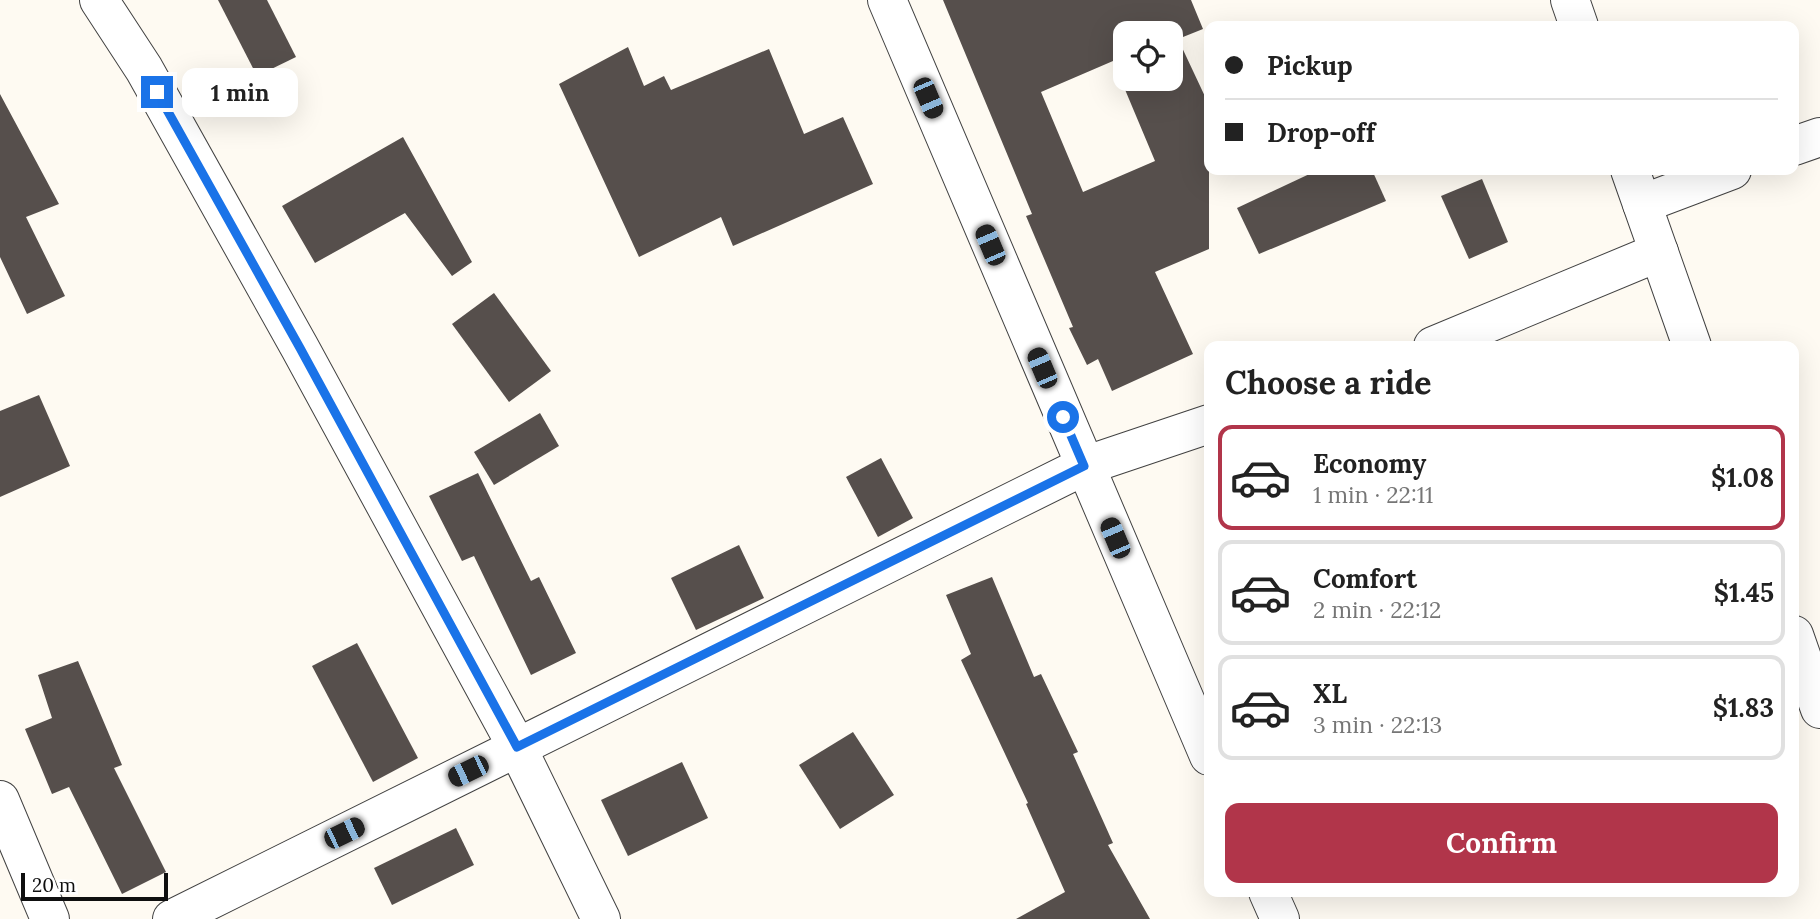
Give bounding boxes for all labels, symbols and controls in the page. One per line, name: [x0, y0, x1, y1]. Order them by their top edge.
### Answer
map controls: [1113, 21, 1183, 91]
button: locate: [1113, 21, 1183, 91]
text: Pickup: [1267, 49, 1353, 82]
callout: 1 min: [182, 68, 297, 116]
car: [911, 75, 946, 121]
route end: [141, 76, 173, 108]
text: 1 min: [211, 78, 269, 107]
text: Drop-off: [1267, 116, 1375, 149]
car: [973, 222, 1008, 268]
car: [1025, 345, 1060, 391]
text: Choose a ride: [1225, 362, 1432, 403]
route start: [1047, 401, 1079, 433]
icon: car: [1229, 446, 1292, 509]
text: Economy: [1313, 447, 1426, 480]
text: $1.08: [1711, 461, 1774, 494]
text: 1 min · 22:11: [1313, 480, 1433, 509]
car: [1098, 515, 1133, 561]
icon: car: [1229, 561, 1292, 624]
text: Comfort: [1313, 562, 1417, 595]
text: $1.45: [1714, 576, 1774, 609]
text: 2 min · 22:12: [1313, 595, 1441, 624]
icon: car: [1229, 676, 1292, 739]
text: XL: [1313, 677, 1347, 710]
text: $1.83: [1713, 691, 1774, 724]
text: 3 min · 22:13: [1313, 710, 1442, 739]
car: [445, 752, 492, 790]
button: Confirm: [1225, 803, 1778, 883]
car: [321, 814, 368, 852]
scale bar: [21, 870, 168, 902]
text: 20 m: [32, 873, 76, 897]

